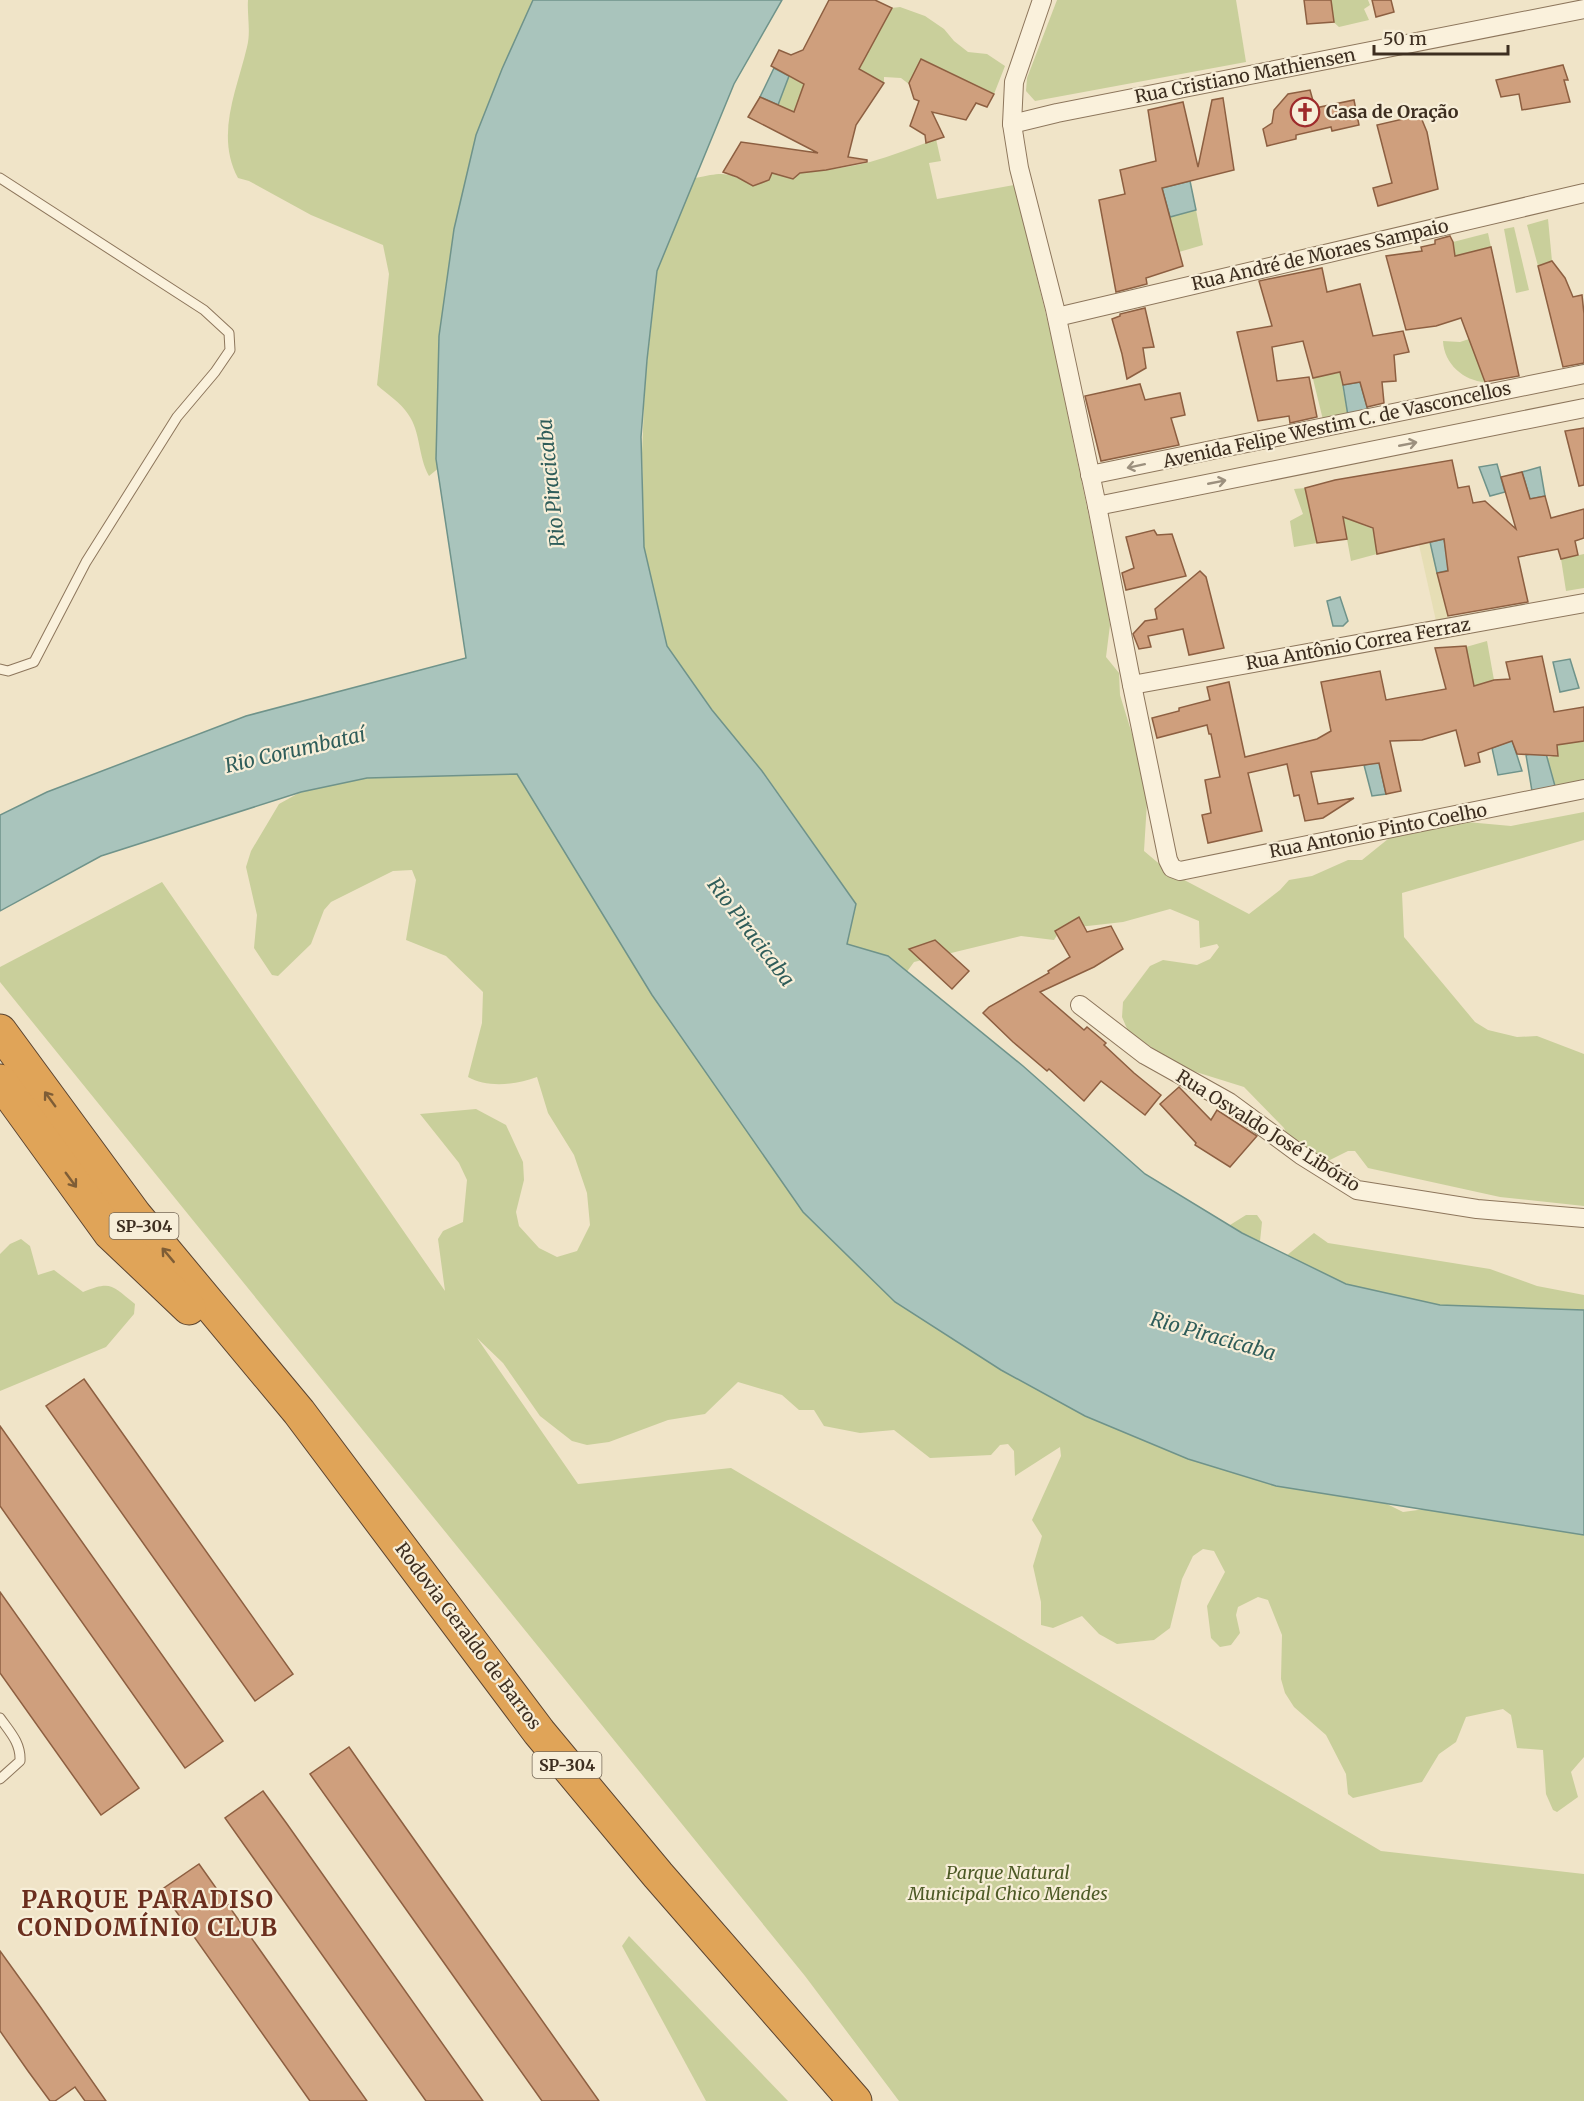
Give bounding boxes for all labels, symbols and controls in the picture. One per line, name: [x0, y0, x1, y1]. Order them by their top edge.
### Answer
scale bar: [1374, 18, 1508, 56]
text: 50 m: [1383, 27, 1427, 50]
street label: Rua Cristiano Mathiensen: [1133, 43, 1357, 108]
church icon: Casa de Oração: [1289, 96, 1321, 128]
place label: Casa de Oração: [1326, 100, 1459, 123]
street label: Rua André de Moraes Sampaio: [1189, 214, 1451, 295]
street label: Avenida Felipe Westim C. de Vasconcellos: [1160, 376, 1513, 473]
water label: Rio Piracicaba: [531, 417, 570, 549]
one-way arrow: [1397, 438, 1417, 449]
one-way arrow: [1127, 461, 1146, 472]
one-way arrow: [1206, 476, 1226, 487]
street label: Rua Antônio Correa Ferraz: [1244, 612, 1472, 675]
water label: Rio Corumbataí: [222, 721, 370, 778]
street label: Rua Antonio Pinto Coelho: [1267, 798, 1489, 863]
water label: Rio Piracicaba: [703, 873, 800, 991]
street label: Rua Osvaldo José Libório: [1172, 1065, 1364, 1197]
one-way arrow: [44, 1092, 56, 1108]
one-way arrow: [65, 1171, 77, 1187]
road number: SP-304: [110, 1213, 178, 1239]
one-way arrow: [161, 1247, 174, 1263]
water label: Rio Piracicaba: [1148, 1306, 1279, 1365]
street label: Rodovia Geraldo de Barros: [390, 1538, 546, 1734]
road number: SP-304: [532, 1752, 602, 1778]
park label: Parque Natural Municipal Chico Mendes: [907, 1861, 1108, 1905]
district label: PARQUE PARADISO CONDOMÍNIO CLUB: [17, 1884, 279, 1943]

